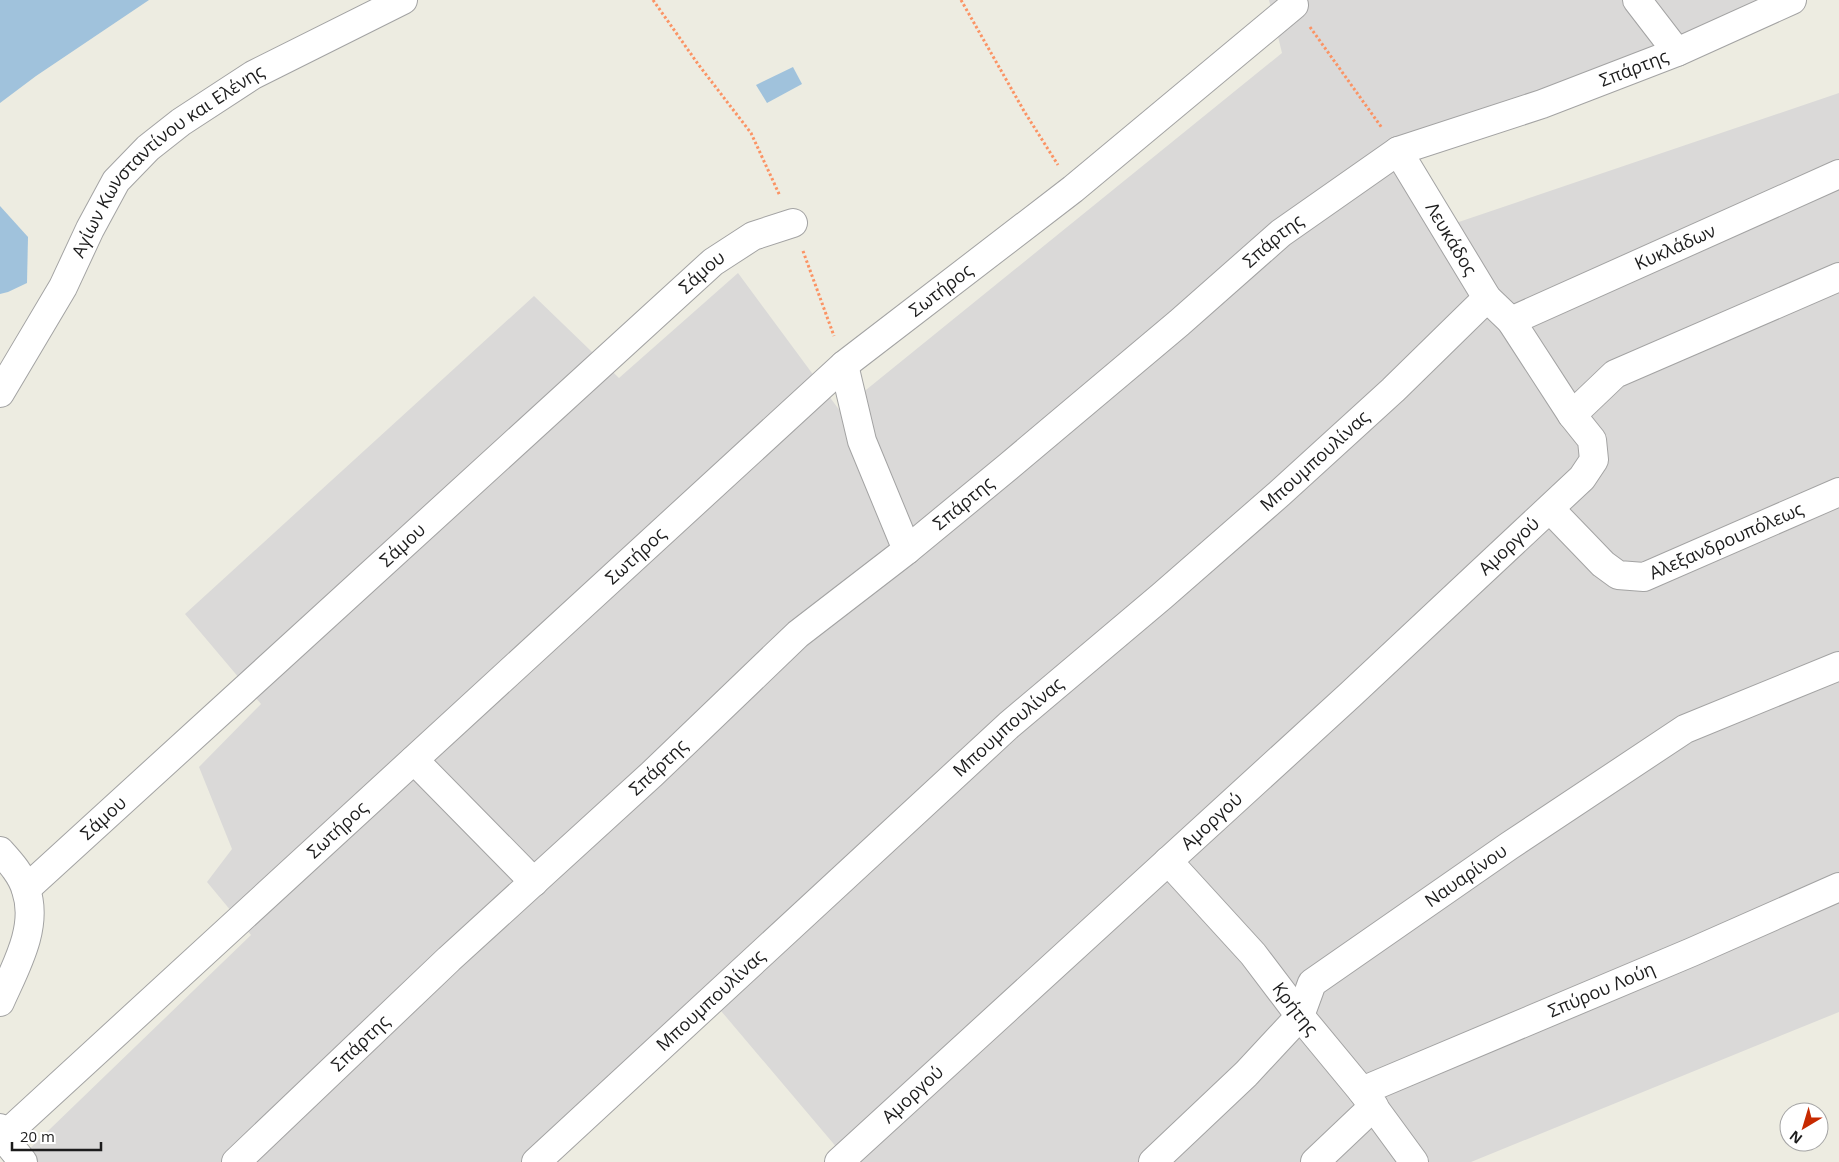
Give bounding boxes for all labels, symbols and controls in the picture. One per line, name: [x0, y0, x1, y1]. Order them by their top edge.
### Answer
street label: Σπάρτης: [1596, 43, 1672, 92]
street label: Αγίων Κωνσταντίνου και Ελένης: [65, 58, 268, 261]
street label: Λευκάδος: [1421, 198, 1483, 280]
street label: Σπάρτης: [1237, 208, 1308, 272]
street label: Κυκλάδων: [1630, 218, 1720, 275]
street label: Σάμου: [673, 245, 729, 299]
street label: Σωτήρος: [904, 257, 977, 322]
street label: Μπουμπουλίνας: [1254, 404, 1374, 516]
street label: Σπάρτης: [927, 470, 999, 535]
street label: Αλεξανδρουπόλεως: [1645, 496, 1807, 584]
street label: Αμοργού: [1473, 511, 1544, 580]
street label: Σάμου: [374, 517, 430, 572]
street label: Σωτήρος: [600, 521, 671, 589]
street label: Μπουμπουλίνας: [947, 671, 1068, 782]
street label: Σπάρτης: [623, 733, 692, 800]
street label: Αμοργού: [1175, 786, 1247, 855]
street label: Σάμου: [75, 790, 131, 845]
street label: Σωτήρος: [301, 795, 372, 863]
street label: Ναυαρίνου: [1420, 838, 1511, 912]
street label: Μπουμπουλίνας: [651, 943, 770, 1056]
street label: Σπύρου Λούη: [1544, 956, 1658, 1022]
street label: Κρήτης: [1267, 977, 1324, 1040]
street label: Σπάρτης: [325, 1009, 394, 1076]
street label: Αμοργού: [876, 1060, 948, 1128]
north arrow: [1779, 1102, 1829, 1152]
scale bar: [12, 1120, 101, 1152]
text: 20 m: [20, 1126, 55, 1146]
text: N: [1785, 1127, 1806, 1149]

